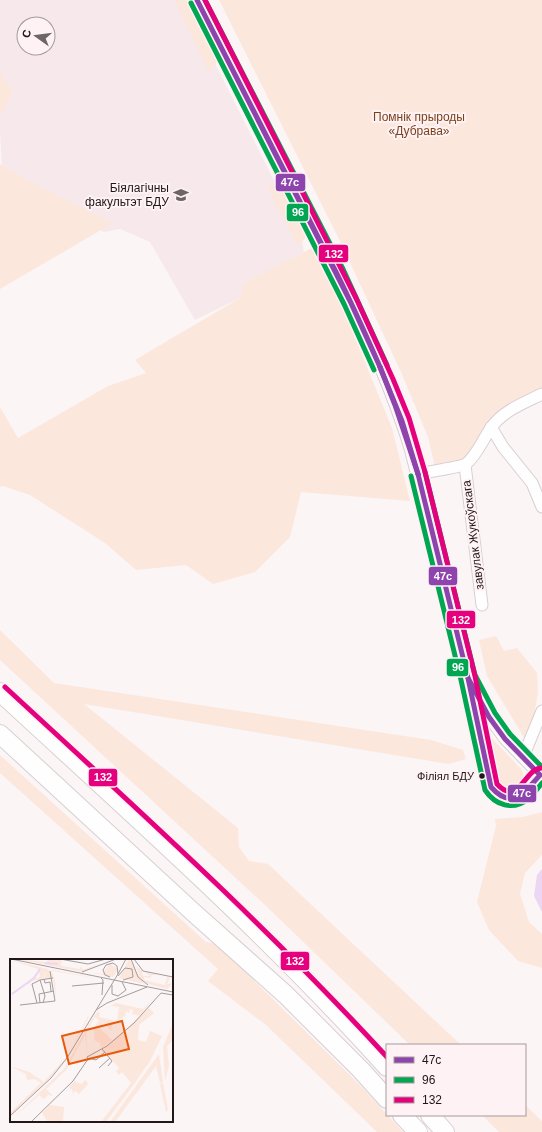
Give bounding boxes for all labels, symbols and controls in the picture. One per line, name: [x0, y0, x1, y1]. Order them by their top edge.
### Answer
north arrow: [16, 16, 56, 56]
text: С: [20, 28, 33, 39]
park label: Помнік прыроды «Дубрава»: [373, 110, 465, 138]
line badge: 47с: [275, 173, 306, 192]
text: 47с: [281, 176, 299, 188]
place label: Біялагічны факультэт БДУ: [85, 181, 169, 209]
school or university icon: Біялагічны факультэт БДУ: [172, 186, 190, 204]
line badge: 96: [286, 203, 309, 222]
text: 96: [292, 206, 304, 218]
line badge: 132: [318, 244, 349, 263]
text: 132: [325, 248, 343, 260]
street label: завулак Жукоўскага: [459, 479, 487, 591]
line badge: 47с: [428, 566, 458, 586]
text: 47с: [434, 570, 452, 582]
line badge: 132: [446, 610, 476, 629]
text: 132: [452, 614, 470, 626]
line badge: 96: [446, 658, 469, 677]
text: 96: [452, 661, 464, 673]
line badge: 132: [88, 768, 118, 787]
place label: Філіял БДУ: [417, 770, 475, 782]
text: 132: [94, 771, 112, 783]
marker: Філіял БДУ: [477, 771, 487, 781]
line badge: 47с: [507, 784, 537, 803]
text: 47с: [513, 787, 531, 799]
line badge: 132: [280, 951, 310, 971]
text: 132: [286, 955, 304, 967]
inset map: [10, 959, 173, 1122]
legend: [386, 1044, 526, 1116]
text: 47с: [422, 1053, 441, 1067]
text: 96: [422, 1073, 436, 1087]
text: 132: [422, 1093, 442, 1107]

